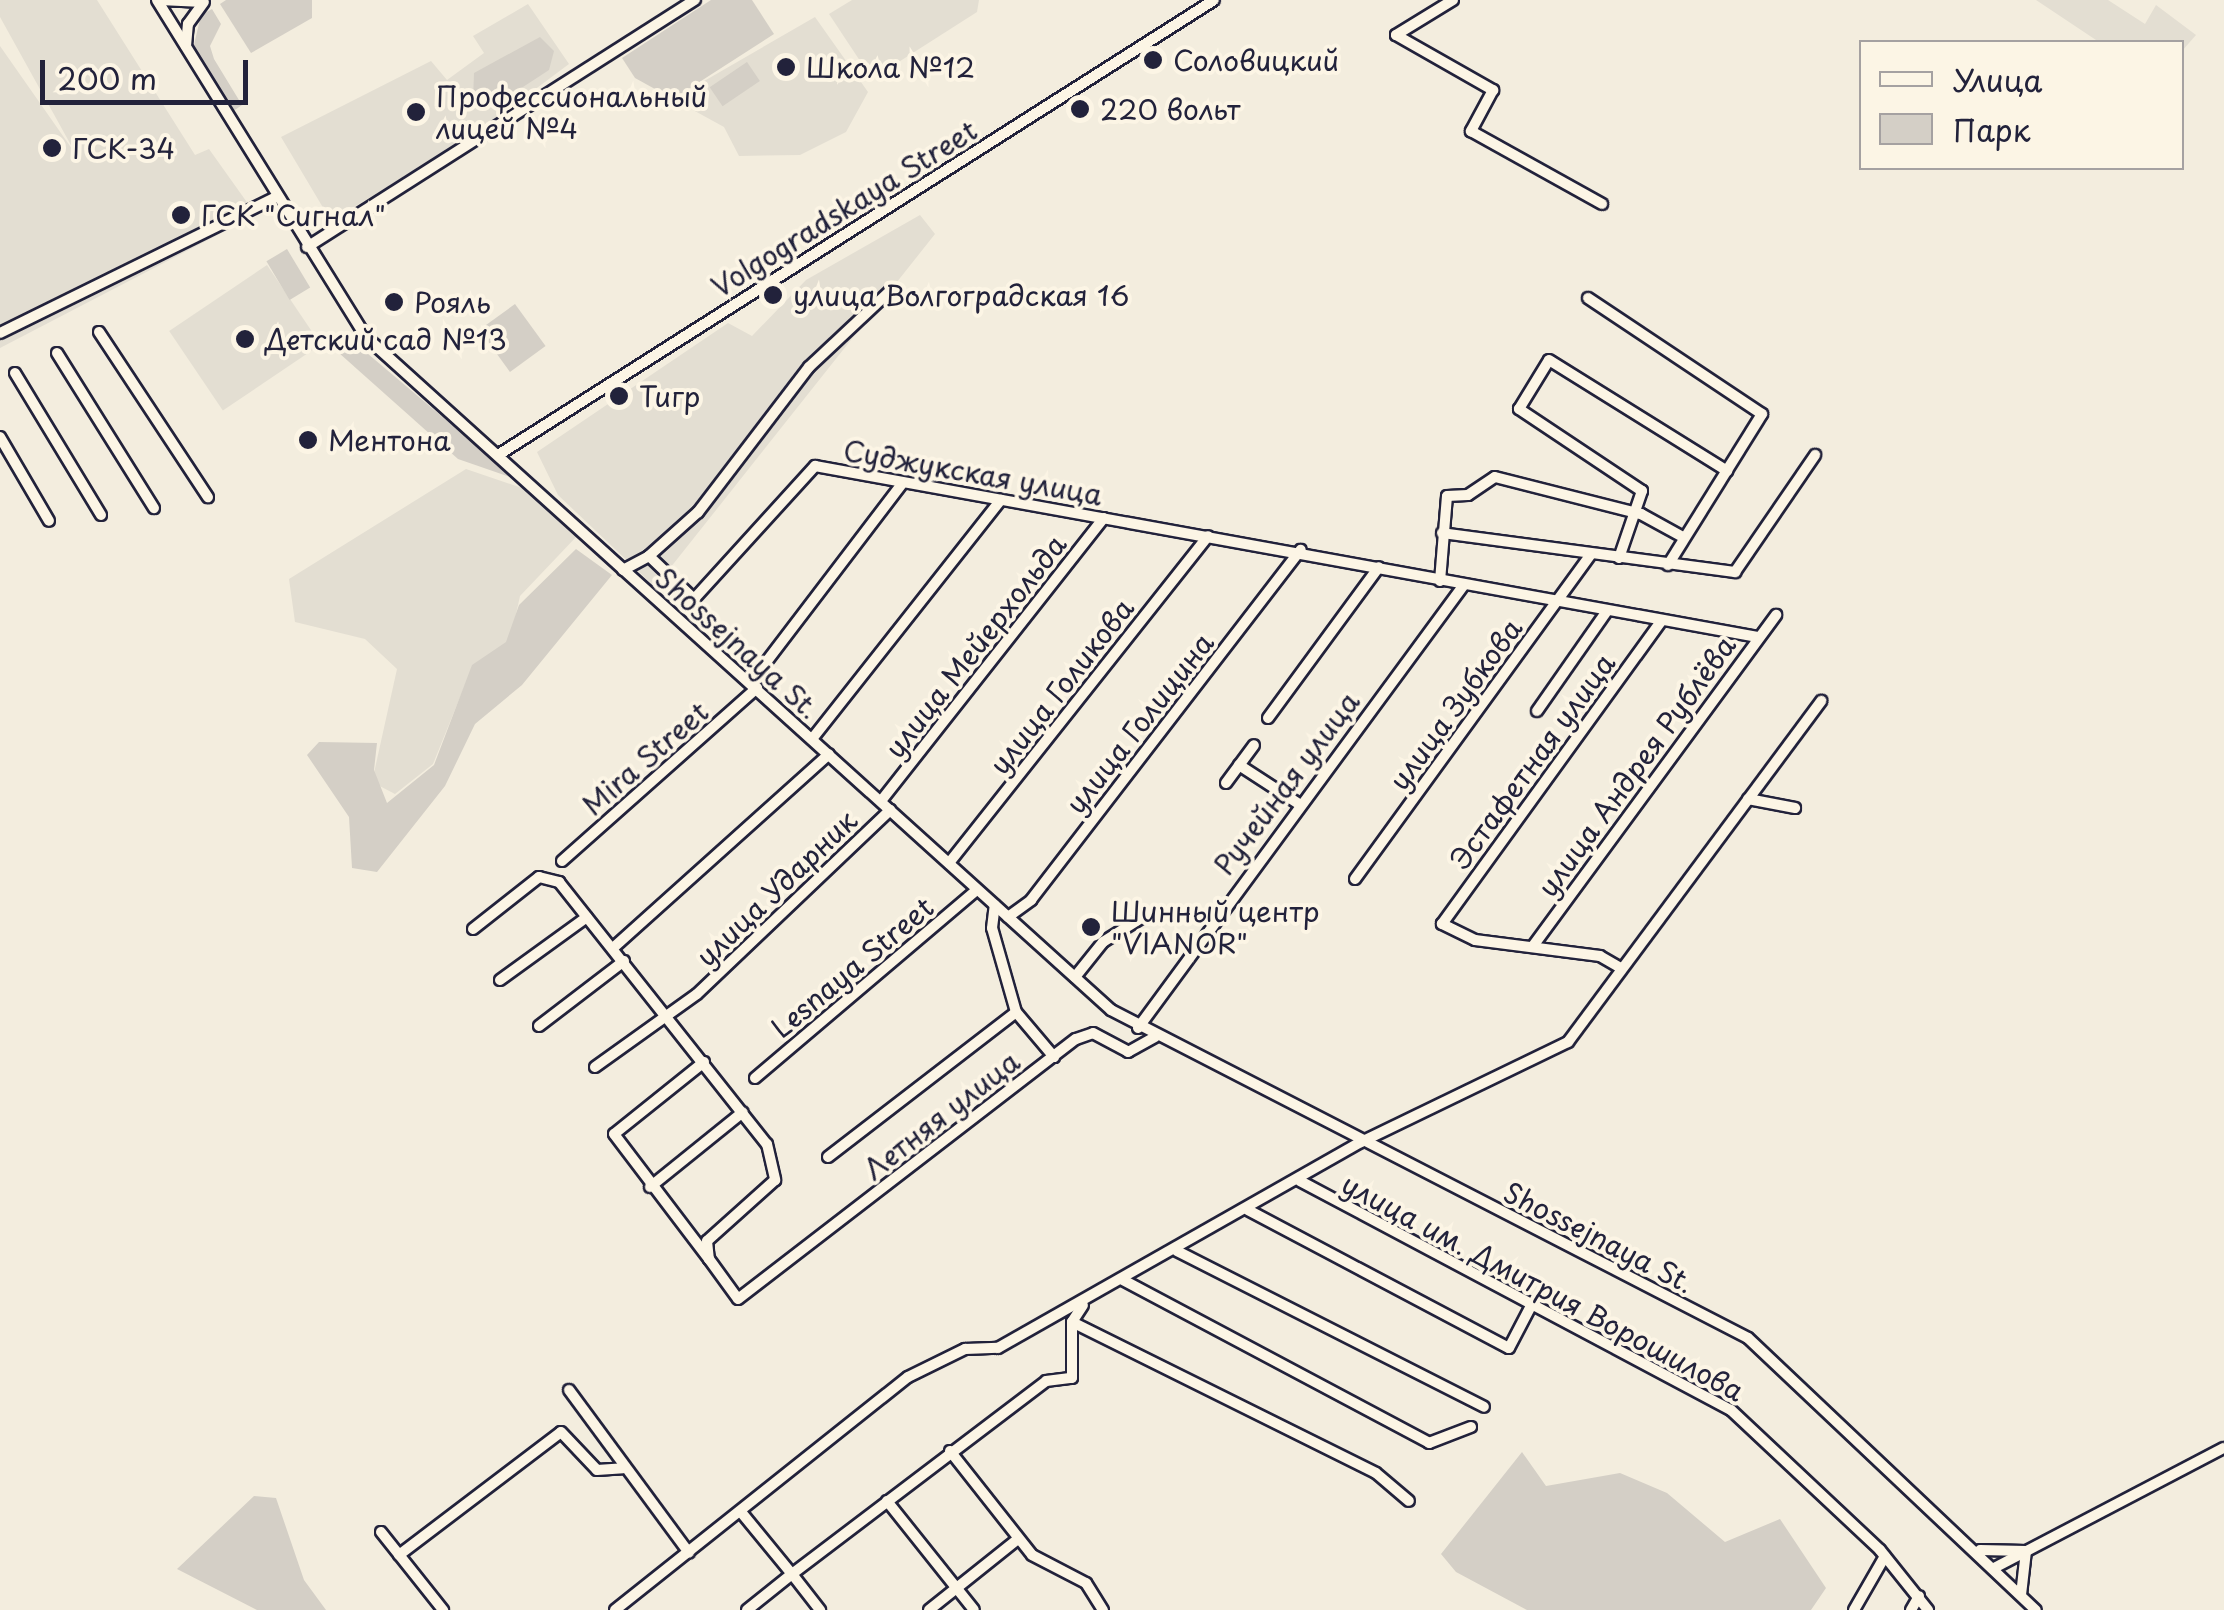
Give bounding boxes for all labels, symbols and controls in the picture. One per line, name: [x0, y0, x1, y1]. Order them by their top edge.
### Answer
scale bar: [45, 40, 252, 102]
legend: [1859, 40, 2184, 170]
place label: Соловицкий: [1173, 43, 1339, 77]
marker: Соловицкий: [1142, 49, 1164, 71]
place label: Школа №12: [806, 50, 976, 84]
text: 200 m: [57, 55, 157, 100]
marker: Школа №12: [775, 56, 797, 78]
text: Улица: [1953, 57, 2042, 102]
place label: Профессиональный лицей №4: [436, 79, 707, 145]
place label: 220 вольт: [1100, 92, 1241, 126]
marker: 220 вольт: [1069, 98, 1091, 120]
marker: Профессиональный лицей №4: [405, 101, 427, 123]
text: Парк: [1953, 107, 2030, 152]
street label: Volgogradskaya Street: [705, 112, 983, 304]
place label: ГСК-34: [72, 131, 175, 165]
marker: ГСК-34: [41, 137, 63, 159]
place label: ГСК "Сигнал": [201, 198, 387, 232]
marker: ГСК "Сигнал": [170, 204, 192, 226]
place label: улица Волгоградская 16: [793, 278, 1131, 312]
marker: улица Волгоградская 16: [762, 284, 784, 306]
place label: Рояль: [414, 285, 491, 319]
marker: Рояль: [383, 291, 405, 313]
place label: Детский сад №13: [265, 322, 509, 356]
marker: Детский сад №13: [234, 328, 256, 350]
place label: Тигр: [639, 379, 700, 413]
marker: Тигр: [608, 385, 630, 407]
place label: Ментона: [328, 423, 451, 457]
marker: Ментона: [297, 429, 319, 451]
street label: Суджукская улица: [840, 432, 1106, 512]
street label: улица Мейерхольда: [877, 527, 1073, 765]
street label: Shossejnaya St.: [649, 560, 827, 726]
street label: улица Голикова: [982, 591, 1140, 781]
street label: улица Зубкова: [1381, 611, 1529, 797]
street label: улица Голицина: [1058, 625, 1220, 821]
street label: улица Андрея Рублёва: [1530, 628, 1742, 904]
street label: Эстафетная улица: [1442, 646, 1622, 876]
street label: Ручейная улица: [1206, 684, 1366, 882]
street label: Mira Street: [575, 694, 715, 822]
street label: улица Ударник: [688, 802, 864, 974]
street label: Lesnaya Street: [764, 889, 940, 1045]
place label: Шинный центр "VIANOR": [1111, 894, 1320, 960]
marker: Шинный центр "VIANOR": [1080, 916, 1102, 938]
street label: Летняя улица: [856, 1043, 1026, 1187]
street label: улица им. Дмитрия Ворошилова: [1335, 1166, 1751, 1408]
street label: Shossejnaya St.: [1498, 1174, 1700, 1300]

